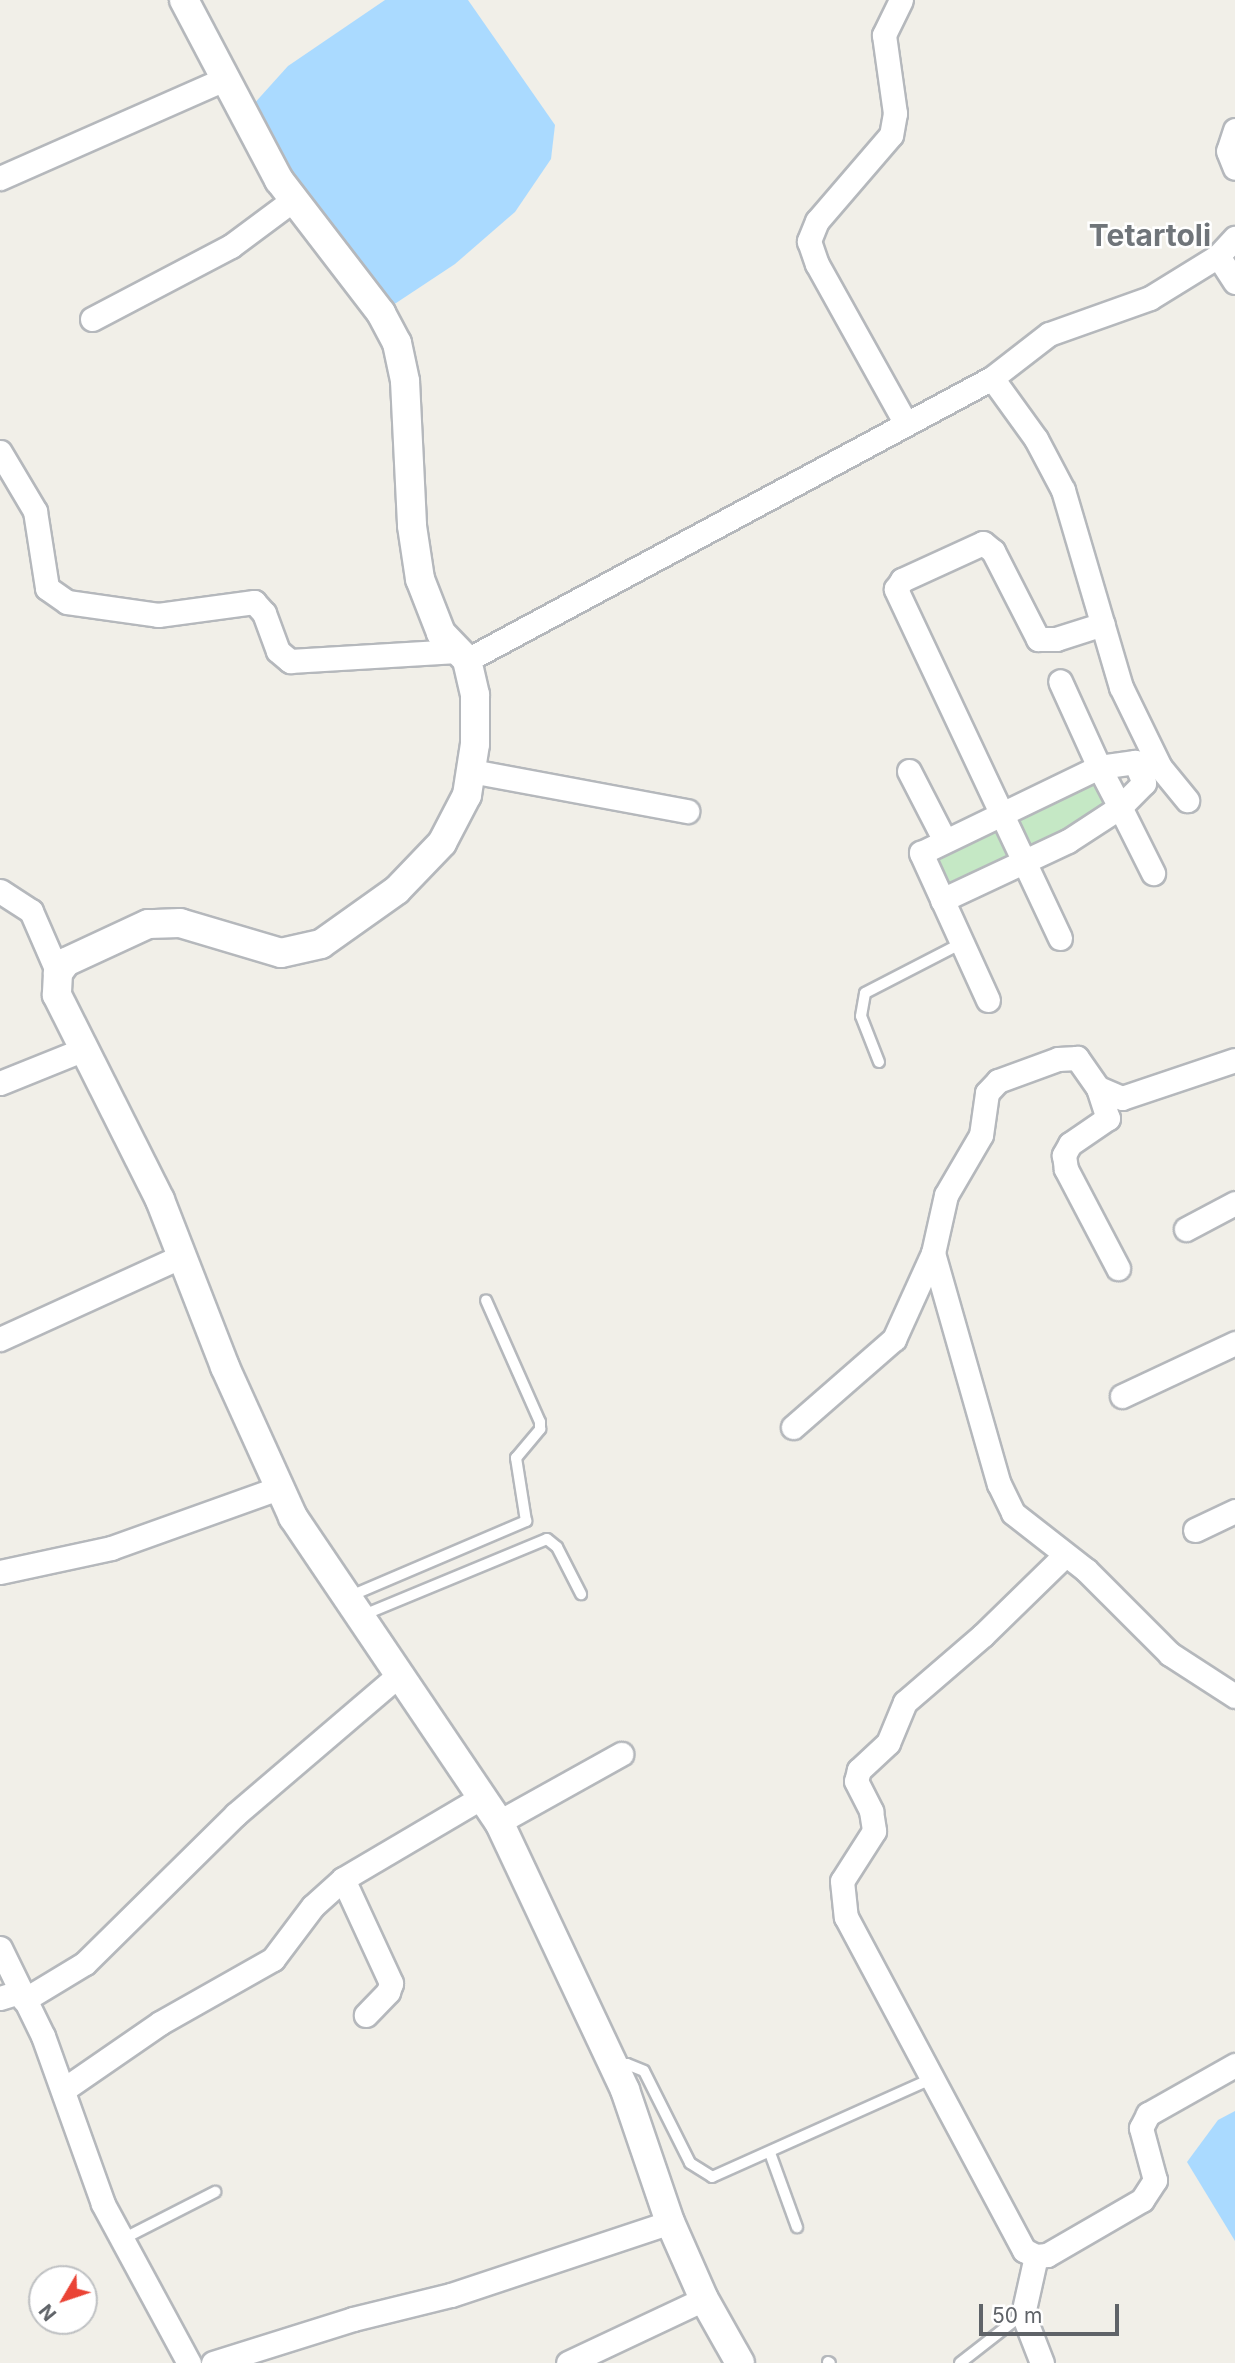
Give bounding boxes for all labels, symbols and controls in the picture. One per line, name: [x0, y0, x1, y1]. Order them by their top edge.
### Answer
district label: Tetartoli: [1089, 217, 1211, 253]
north arrow: [28, 2265, 98, 2335]
scale bar: [983, 2290, 1123, 2334]
text: N: [34, 2299, 61, 2325]
text: 50 m: [992, 2303, 1042, 2328]

